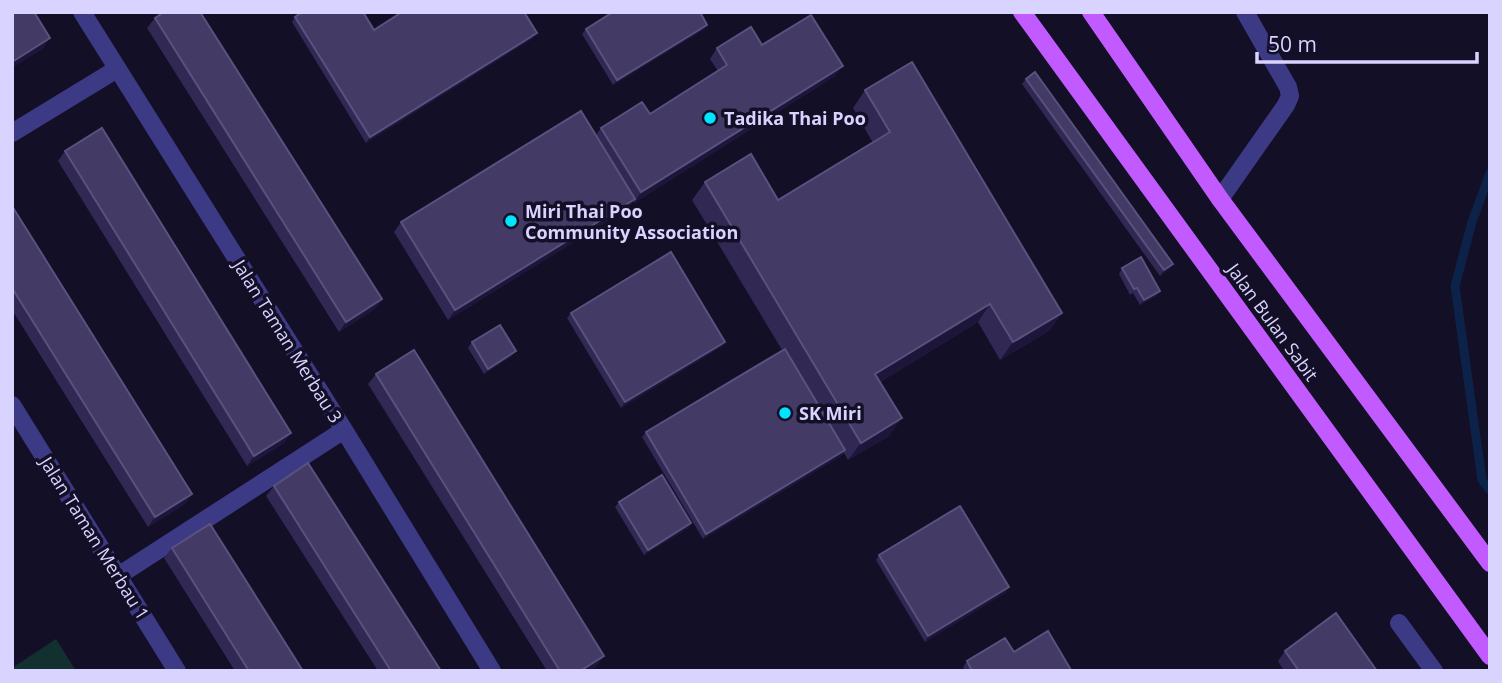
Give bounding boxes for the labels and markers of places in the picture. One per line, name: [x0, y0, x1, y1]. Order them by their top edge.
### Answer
place label: Tadika Thai Poo: [724, 106, 866, 130]
marker: Tadika Thai Poo: [702, 110, 718, 126]
place label: Miri Thai Poo Community Association: [525, 199, 738, 244]
marker: Miri Thai Poo Community Association: [503, 213, 519, 229]
place label: SK Miri: [799, 401, 862, 425]
marker: SK Miri: [777, 405, 793, 421]

